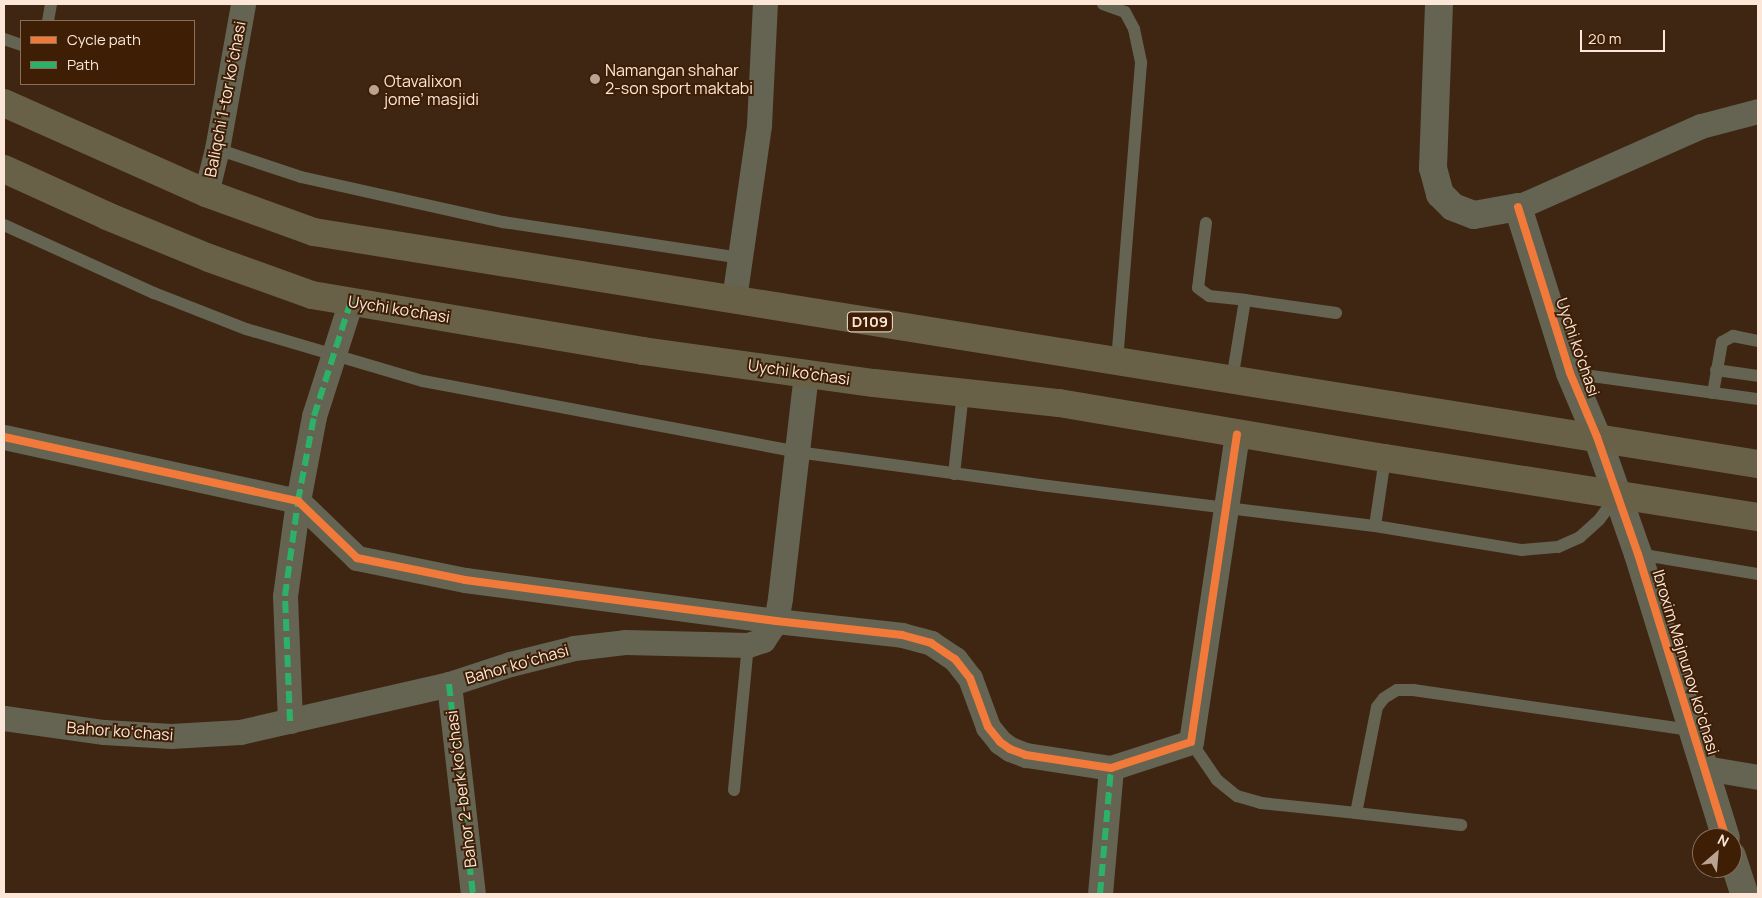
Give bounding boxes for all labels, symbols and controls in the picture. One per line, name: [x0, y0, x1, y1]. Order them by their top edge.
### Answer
street label: Baliqchi 1-tor koʻchasi: [200, 19, 250, 179]
legend: [20, 20, 195, 85]
scale bar: [1582, 20, 1667, 52]
text: 20 m: [1588, 28, 1621, 49]
text: Cycle path: [67, 29, 141, 50]
text: Path: [67, 54, 99, 75]
place label: Namangan shahar 2-son sport maktabi: [605, 60, 753, 98]
place label: Otavalixon jome’ masjidi: [384, 71, 479, 109]
marker: Namangan shahar 2-son sport maktabi: [589, 73, 601, 85]
marker: Otavalixon jome’ masjidi: [368, 84, 380, 96]
street label: Uychi ko'chasi: [347, 291, 451, 327]
street label: Uychi ko'chasi: [1552, 295, 1604, 399]
road number: D109: [846, 310, 894, 334]
street label: Uychi ko'chasi: [747, 355, 851, 389]
street label: Ibroxim Majnunov koʻchasi: [1649, 567, 1723, 757]
street label: Bahor koʻchasi: [463, 640, 571, 688]
street label: Bahor 2-berk koʻchasi: [442, 709, 480, 869]
street label: Bahor koʻchasi: [66, 718, 174, 744]
north arrow: [1692, 828, 1742, 878]
text: N: [1715, 829, 1732, 851]

